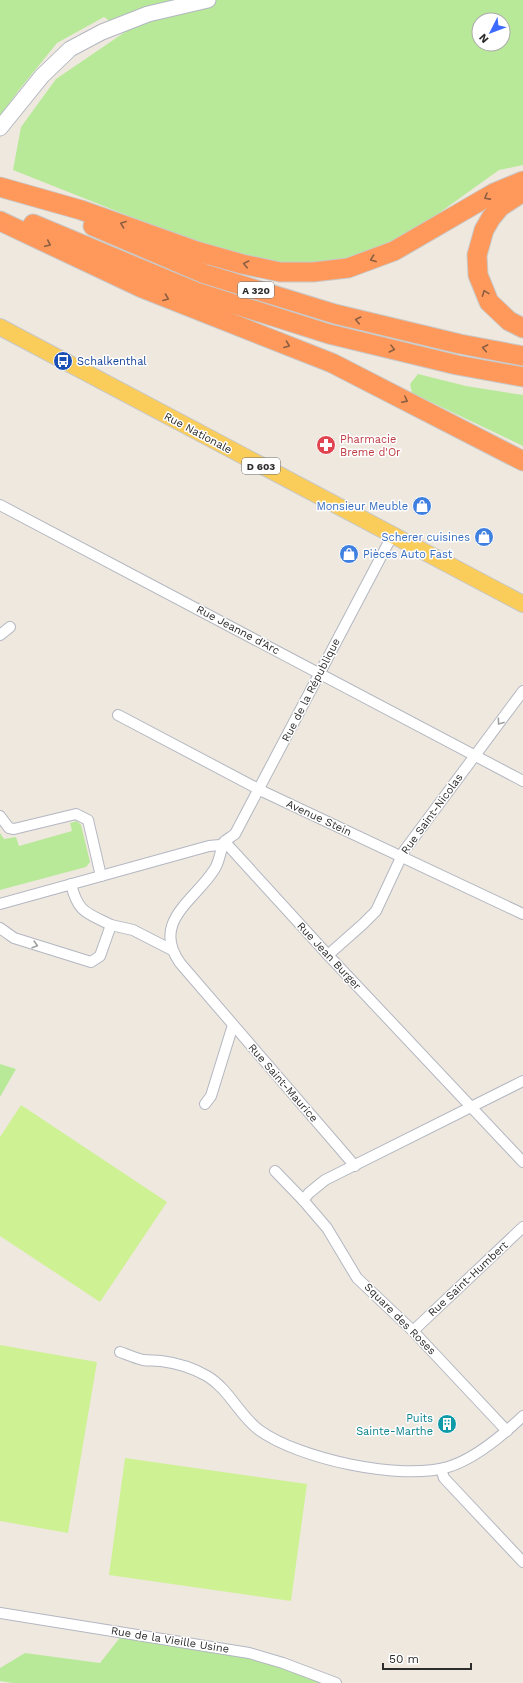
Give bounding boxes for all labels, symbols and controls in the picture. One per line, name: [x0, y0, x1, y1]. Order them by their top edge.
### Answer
north arrow: [471, 12, 511, 52]
text: N: [476, 31, 491, 46]
one-way arrow: [484, 192, 492, 199]
one-way arrow: [119, 221, 126, 229]
one-way arrow: [44, 239, 51, 247]
one-way arrow: [370, 254, 377, 262]
one-way arrow: [243, 261, 249, 269]
road number: A 320: [238, 282, 274, 298]
one-way arrow: [482, 289, 490, 296]
one-way arrow: [163, 293, 170, 301]
one-way arrow: [355, 316, 361, 324]
one-way arrow: [284, 341, 291, 349]
one-way arrow: [389, 344, 396, 353]
one-way arrow: [482, 345, 488, 353]
bus stop icon: Schalkenthal: [52, 350, 74, 372]
place label: Schalkenthal: [77, 355, 147, 368]
one-way arrow: [401, 395, 408, 403]
street label: Rue Nationale: [162, 410, 234, 456]
place label: Pharmacie Breme d'Or: [340, 433, 401, 459]
pharmacy icon: Pharmacie Breme d'Or: [315, 434, 337, 456]
road number: D 603: [242, 458, 280, 474]
shop icon: Monsieur Meuble: [411, 495, 433, 517]
place label: Monsieur Meuble: [316, 500, 408, 513]
shop icon: Scherer cuisines: [473, 526, 495, 548]
place label: Scherer cuisines: [381, 531, 470, 544]
shop icon: Pièces Auto Fast: [338, 543, 360, 565]
place label: Pièces Auto Fast: [363, 548, 453, 561]
street label: Rue Jeanne d'Arc: [194, 603, 282, 657]
street label: Rue de la République: [279, 636, 343, 744]
one-way arrow: [498, 718, 505, 725]
street label: Rue Saint-Nicolas: [398, 771, 466, 857]
street label: Avenue Stein: [284, 797, 354, 839]
street label: Rue Jean Burger: [294, 919, 364, 993]
one-way arrow: [31, 940, 38, 949]
street label: Rue Saint-Maurice: [246, 1041, 320, 1125]
street label: Rue Saint-Humbert: [425, 1238, 511, 1319]
street label: Square des Roses: [362, 1281, 439, 1358]
place label: Puits Sainte-Marthe: [356, 1412, 433, 1438]
building icon: Puits Sainte-Marthe: [436, 1413, 458, 1435]
street label: Rue de la Vieille Usine: [110, 1624, 230, 1656]
scale bar: [383, 1645, 471, 1671]
text: 50 m: [389, 1652, 419, 1666]

